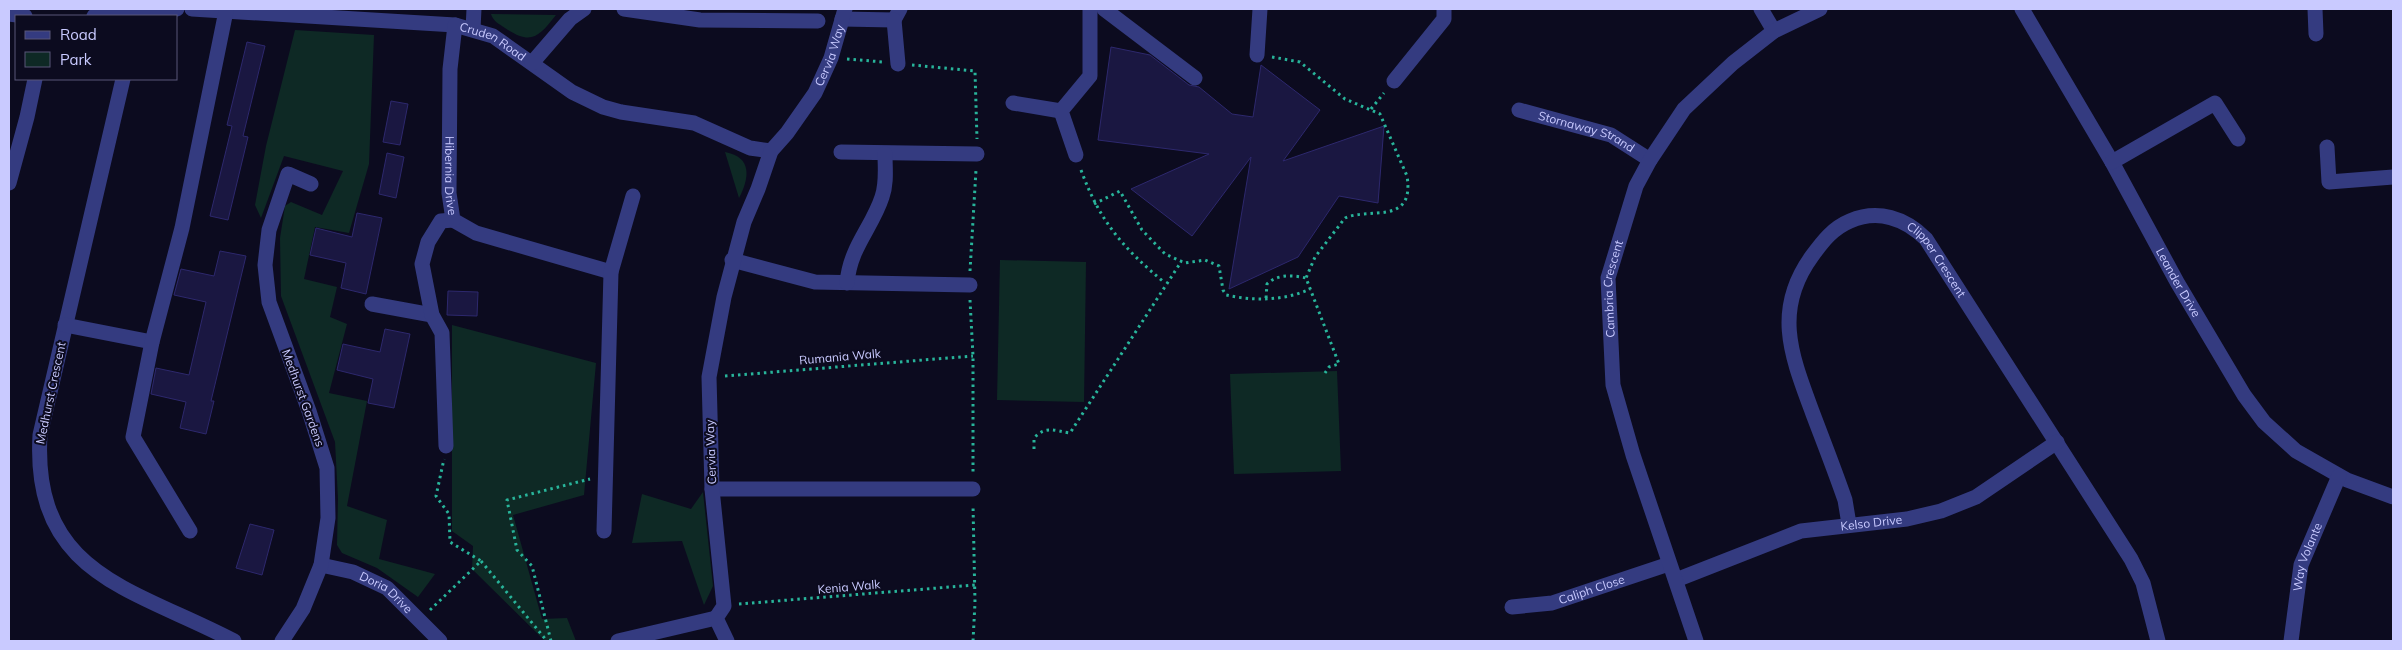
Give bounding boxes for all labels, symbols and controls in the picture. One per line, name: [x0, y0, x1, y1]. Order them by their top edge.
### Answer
legend: [15, 15, 178, 80]
street label: Cruden Road: [458, 19, 529, 64]
street label: Cervia Way: [811, 22, 847, 89]
text: Road: [60, 25, 97, 44]
text: Park: [60, 50, 92, 69]
street label: Stornaway Strand: [1537, 108, 1638, 155]
street label: Hibernia Drive: [442, 136, 460, 216]
street label: Clipper Crescent: [1904, 218, 1969, 300]
street label: Cambria Crescent: [1600, 238, 1626, 338]
street label: Leander Drive: [2153, 245, 2204, 320]
street label: Medhurst Crescent: [32, 340, 69, 445]
street label: Rumania Walk: [798, 345, 882, 368]
street label: Medhurst Gardens: [279, 347, 328, 449]
street label: Cervia Way: [702, 419, 719, 485]
street label: Kelso Drive: [1840, 512, 1903, 533]
street label: Way Volante: [2290, 520, 2325, 592]
street label: Doria Drive: [357, 568, 416, 616]
street label: Caliph Close: [1557, 571, 1626, 607]
street label: Kenia Walk: [817, 576, 882, 597]

